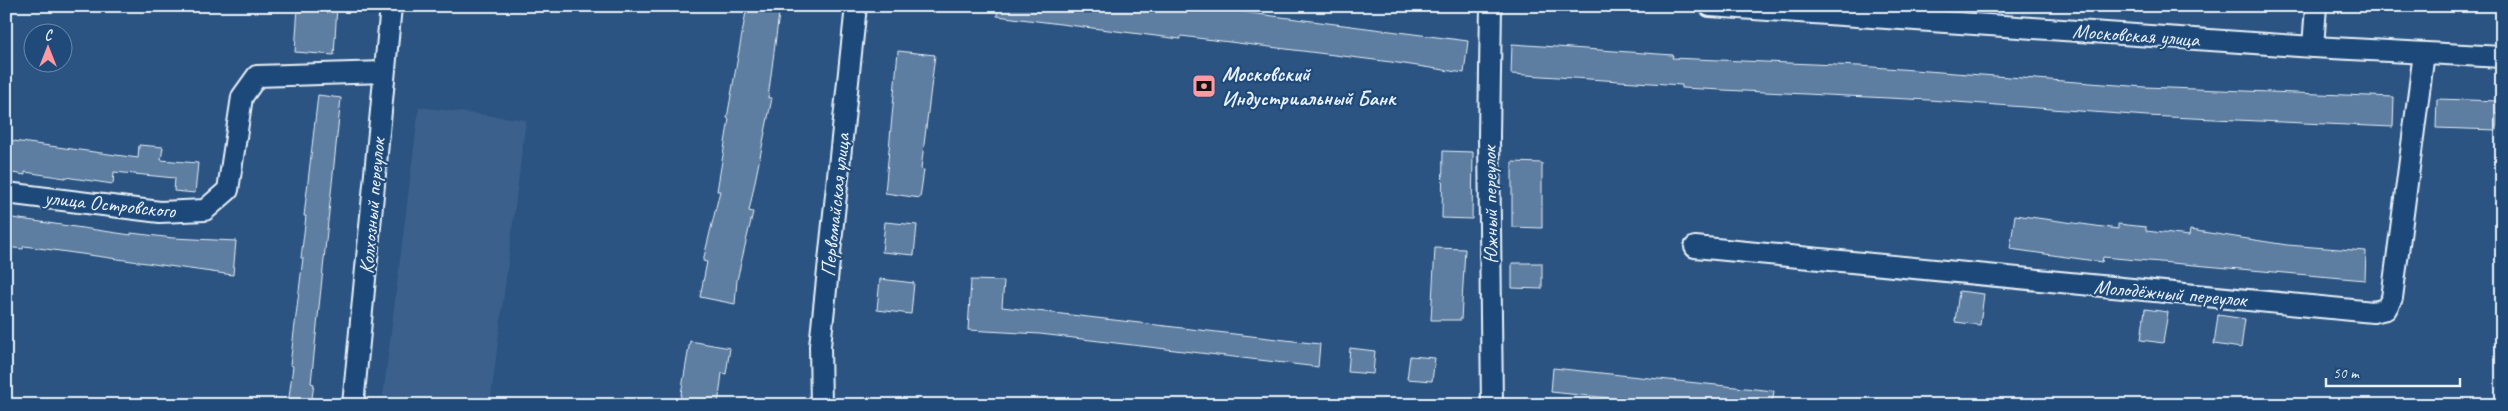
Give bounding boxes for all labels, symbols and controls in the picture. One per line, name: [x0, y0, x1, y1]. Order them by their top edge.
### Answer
street label: Московская улица: [2072, 18, 2202, 53]
north arrow: [22, 22, 72, 72]
text: С: [45, 27, 54, 44]
place label: Московский Индустриальный Банк: [1222, 61, 1397, 111]
bank icon: Московский Индустриальный Банк: [1191, 73, 1217, 99]
street label: Первомайская улица: [815, 130, 856, 278]
street label: Колхозный переулок: [353, 135, 391, 275]
street label: Южный переулок: [1476, 144, 1504, 264]
street label: улица Островского: [41, 184, 178, 224]
street label: Молодёжный переулок: [2093, 273, 2250, 313]
scale bar: [2326, 356, 2459, 388]
text: 50 m: [2333, 364, 2360, 383]

